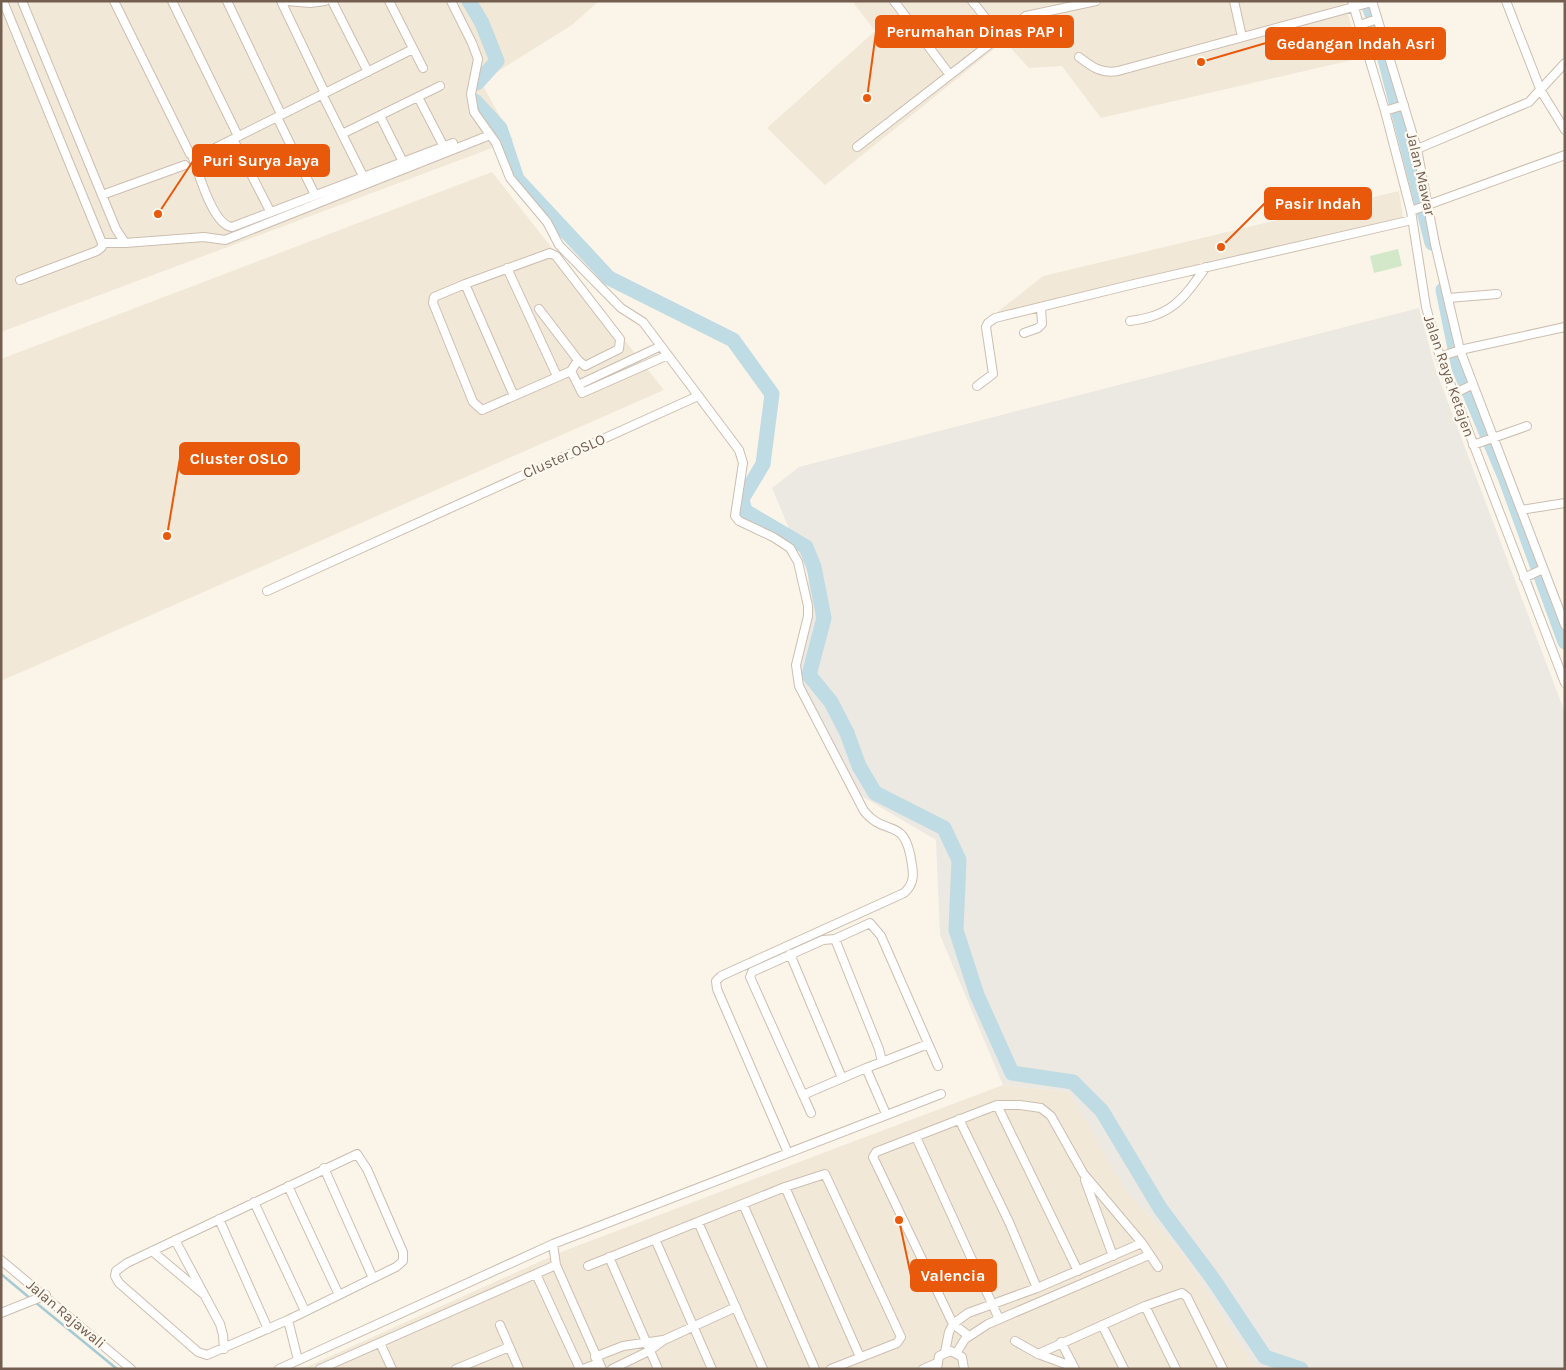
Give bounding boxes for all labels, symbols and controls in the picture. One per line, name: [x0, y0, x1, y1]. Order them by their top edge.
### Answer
callout: Perumahan Dinas PAP I: [876, 16, 1073, 47]
text: Perumahan Dinas PAP I: [887, 22, 1063, 41]
callout: Gedangan Indah Asri: [1266, 28, 1445, 59]
text: Gedangan Indah Asri: [1276, 34, 1436, 53]
street label: Jalan Mawar: [1403, 131, 1439, 218]
callout: Puri Surya Jaya: [193, 145, 329, 176]
text: Puri Surya Jaya: [203, 151, 319, 170]
callout: Pasir Indah: [1265, 188, 1371, 219]
text: Pasir Indah: [1275, 194, 1361, 213]
street label: Jalan Raya Ketajen: [1420, 313, 1478, 439]
street label: Cluster OSLO: [520, 430, 608, 482]
callout: Cluster OSLO: [180, 443, 299, 474]
text: Cluster OSLO: [190, 449, 288, 468]
callout: Valencia: [911, 1260, 996, 1291]
text: Valencia: [921, 1266, 985, 1285]
street label: Jalan Rajawali: [23, 1276, 109, 1352]

